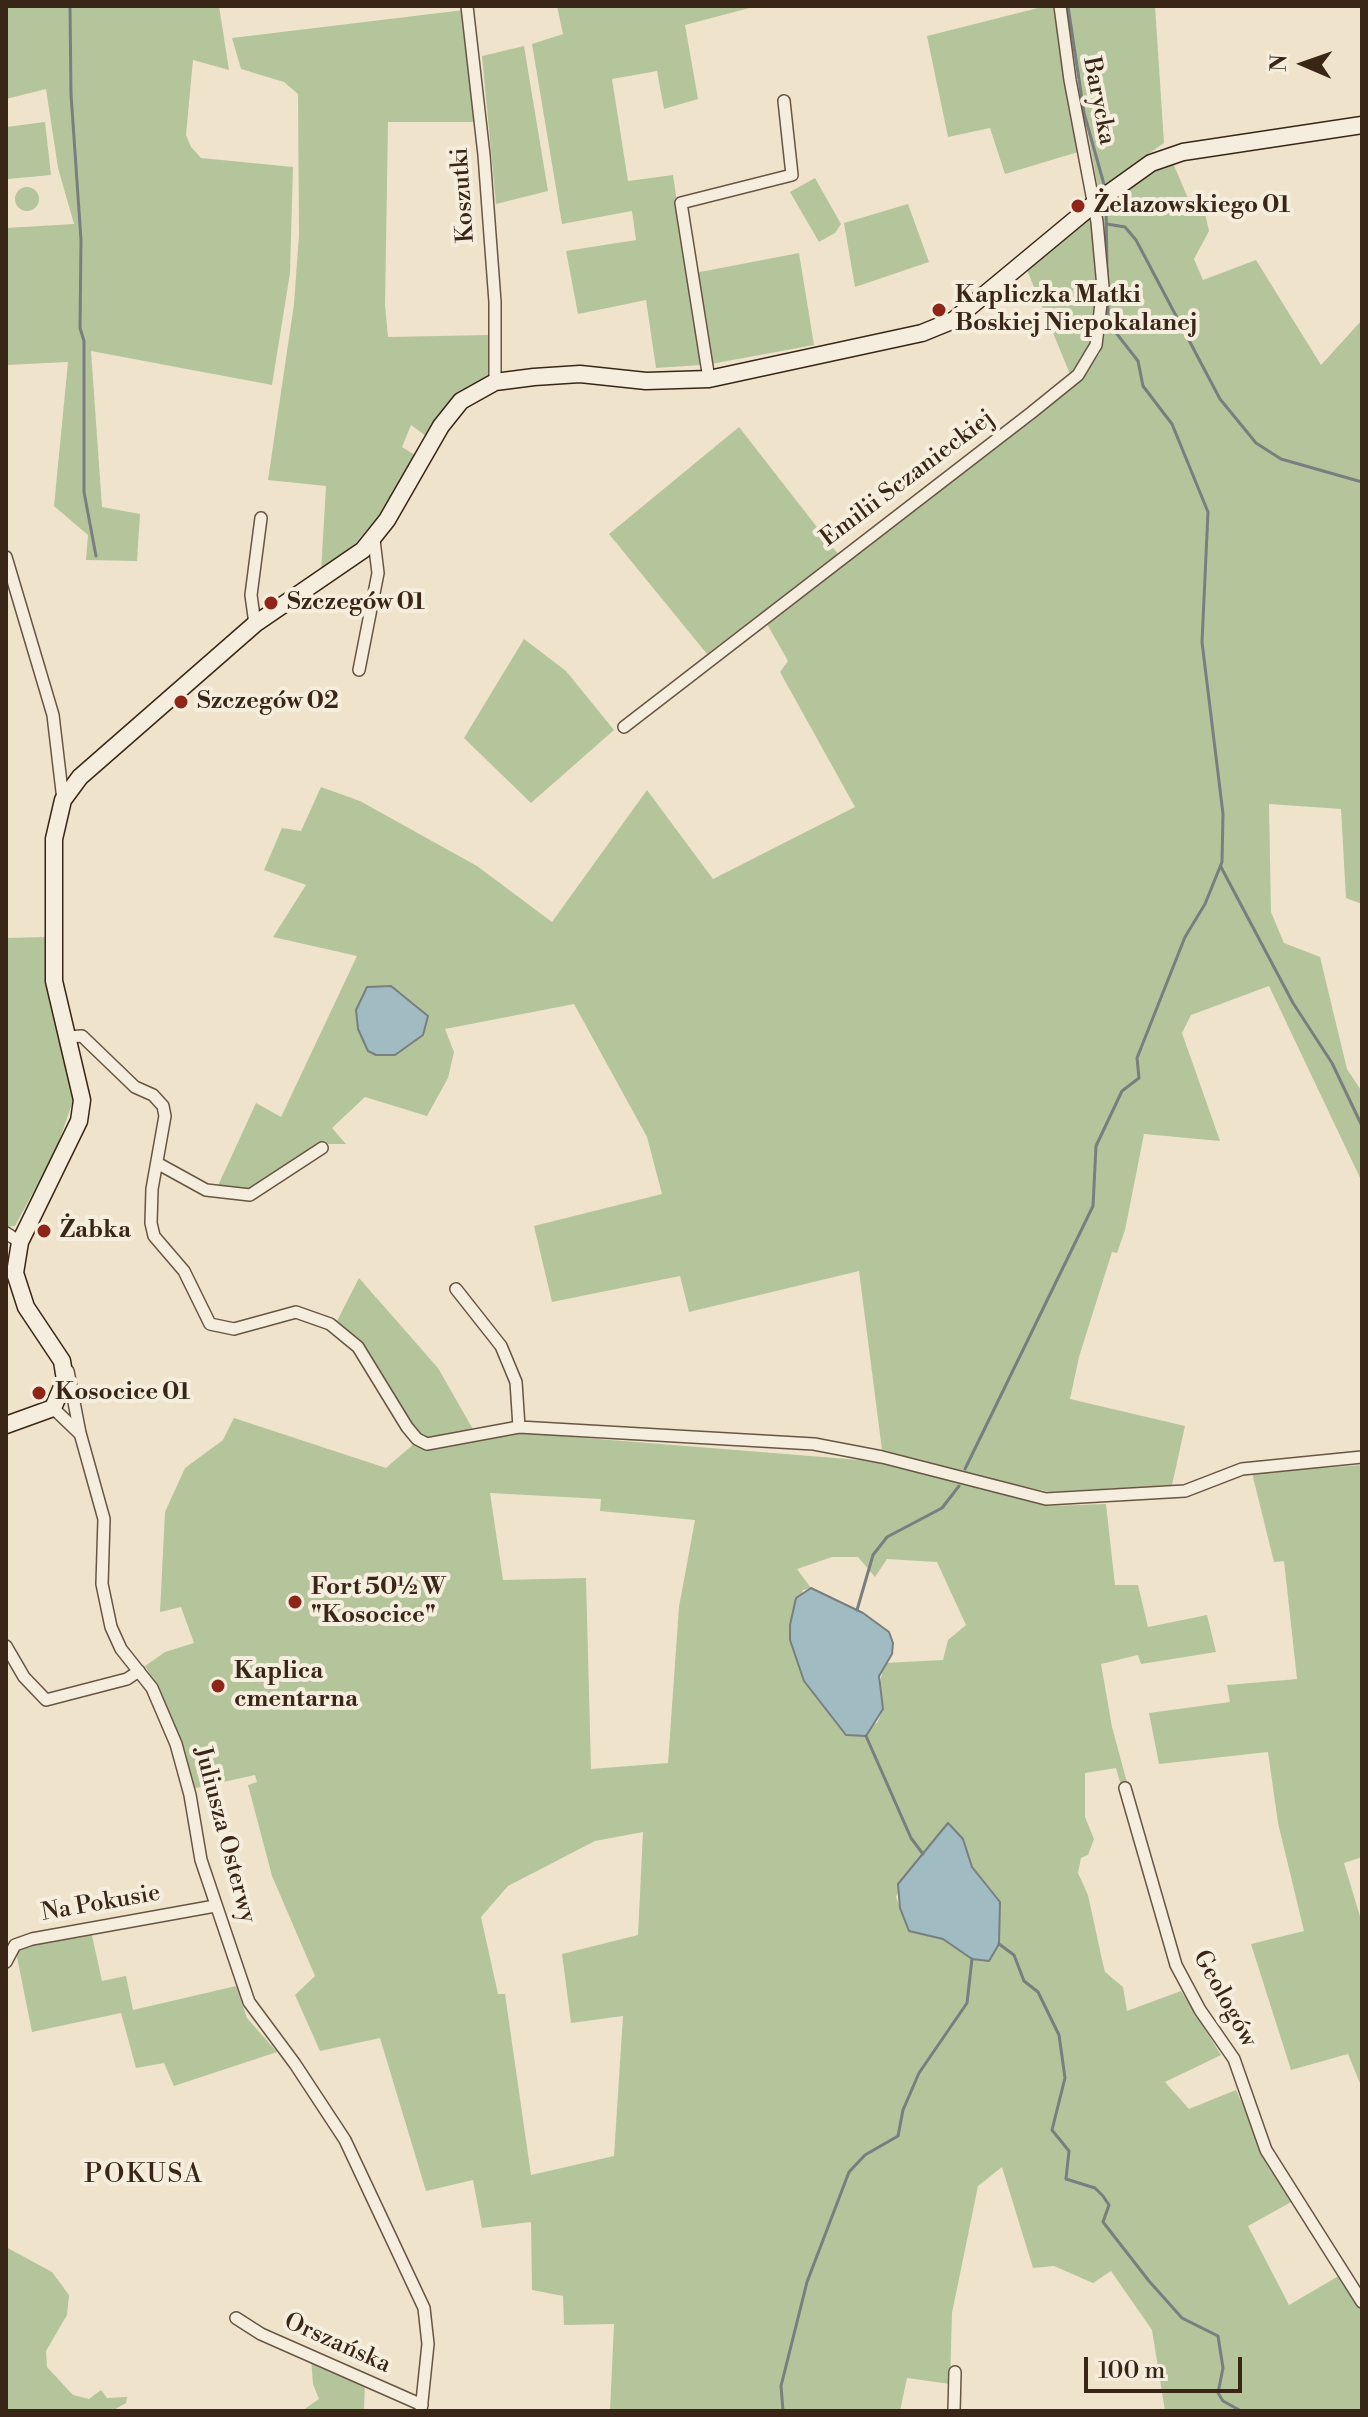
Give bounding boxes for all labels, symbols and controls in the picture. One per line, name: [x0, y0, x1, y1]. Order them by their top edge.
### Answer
north arrow: [1264, 24, 1344, 104]
text: N: [1266, 54, 1293, 72]
street label: Barycka: [1075, 55, 1121, 147]
street label: Koszutki: [446, 146, 482, 244]
place label: Żelazowskiego 01: [1094, 192, 1290, 220]
marker: Żelazowskiego 01: [1069, 197, 1087, 215]
place label: Kapliczka Matki Boskiej Niepokalanej: [955, 282, 1197, 338]
marker: Kapliczka Matki Boskiej Niepokalanej: [930, 301, 948, 319]
street label: Emilii Sczanieckiej: [816, 404, 1000, 554]
place label: Szczegów 01: [287, 589, 425, 617]
marker: Szczegów 01: [262, 594, 280, 612]
place label: Szczegów 02: [197, 688, 339, 716]
marker: Szczegów 02: [172, 693, 190, 711]
place label: Żabka: [60, 1217, 131, 1245]
marker: Żabka: [35, 1222, 53, 1240]
place label: Kosocice 01: [55, 1379, 190, 1407]
marker: Kosocice 01: [30, 1384, 48, 1402]
place label: Fort 50½ W "Kosocice": [311, 1574, 446, 1630]
marker: Fort 50½ W "Kosocice": [286, 1593, 304, 1611]
place label: Kaplica cmentarna: [234, 1658, 358, 1714]
marker: Kaplica cmentarna: [209, 1677, 227, 1695]
street label: Juliusza Osterwy: [187, 1744, 261, 1926]
street label: Na Pokusie: [39, 1879, 163, 1929]
street label: Geologów: [1186, 1946, 1262, 2052]
district label: POKUSA: [84, 2160, 204, 2192]
street label: Orszańska: [279, 2308, 395, 2380]
scale bar: [1088, 2341, 1246, 2391]
text: 100 m: [1098, 2356, 1165, 2386]

